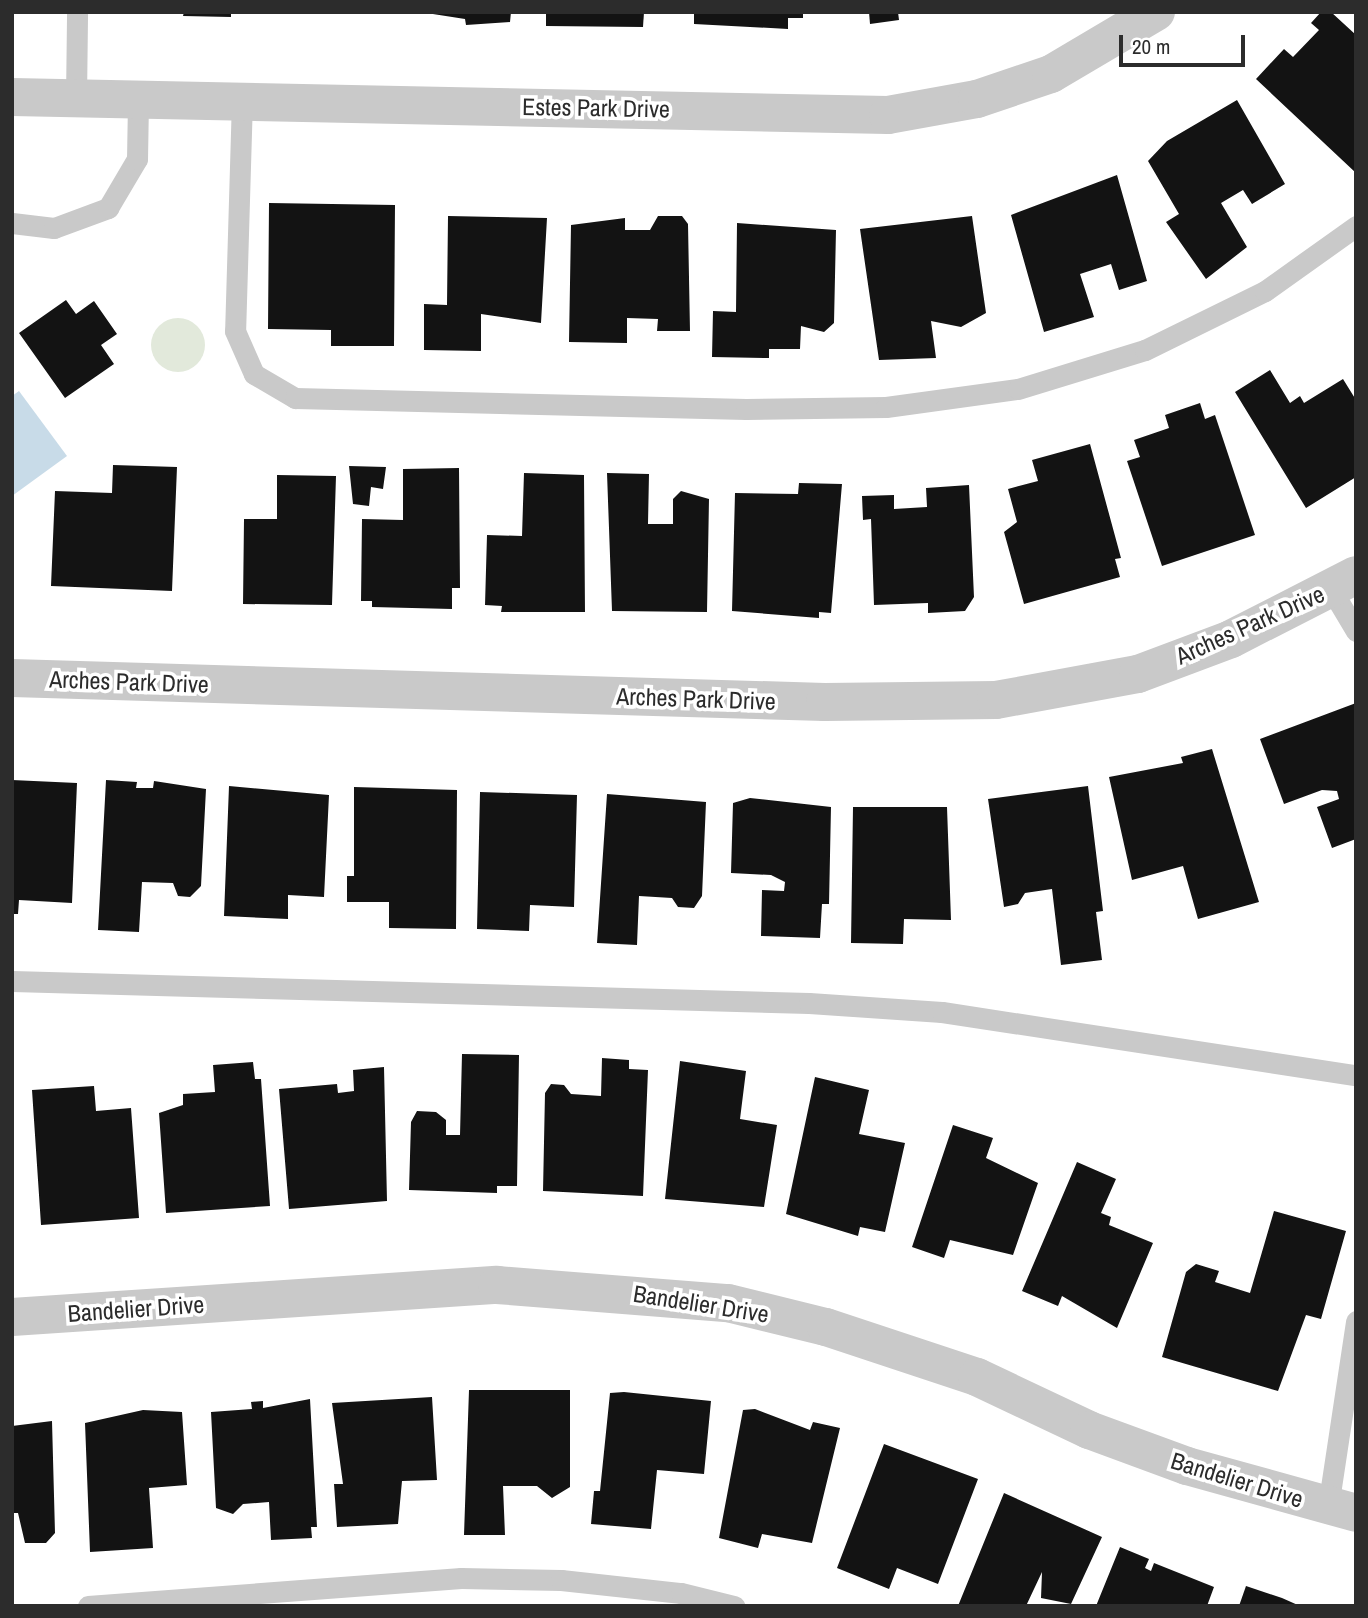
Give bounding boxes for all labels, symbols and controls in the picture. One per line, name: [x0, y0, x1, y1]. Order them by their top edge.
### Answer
scale bar: [1123, 21, 1249, 65]
text: 20 m: [1132, 32, 1170, 61]
street label: Estes Park Drive: [522, 92, 670, 124]
street label: Arches Park Drive: [1171, 579, 1329, 671]
street label: Arches Park Drive: [49, 665, 209, 699]
street label: Arches Park Drive: [616, 682, 776, 716]
street label: Bandelier Drive: [631, 1279, 771, 1329]
street label: Bandelier Drive: [67, 1290, 205, 1328]
street label: Bandelier Drive: [1167, 1446, 1307, 1514]

